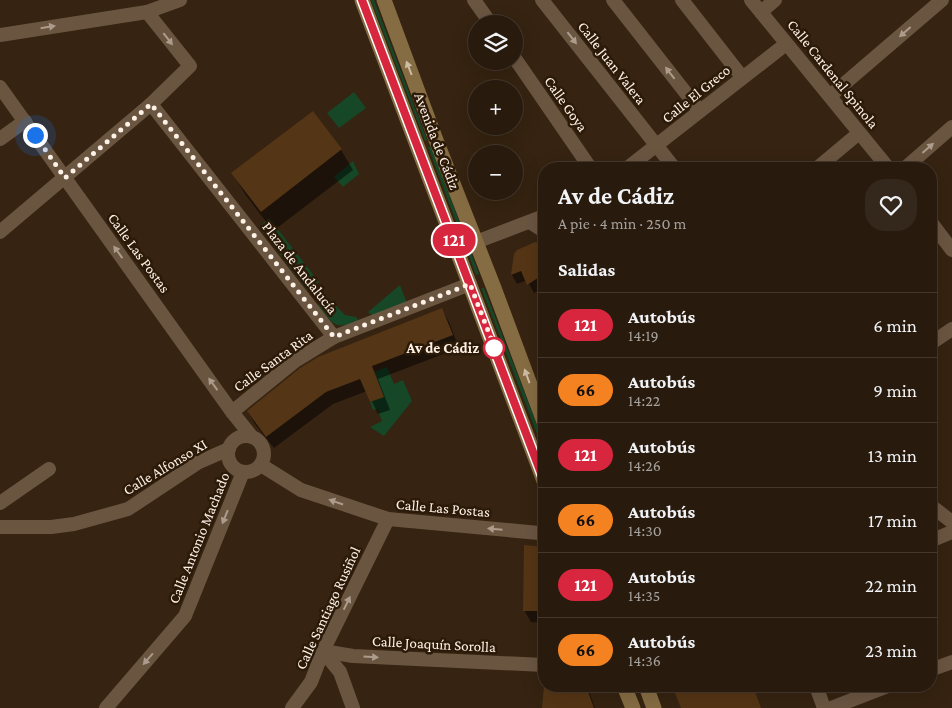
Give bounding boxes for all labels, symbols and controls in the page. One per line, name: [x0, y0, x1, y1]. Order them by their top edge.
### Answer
map controls: [468, 15, 523, 200]
button: layers: [468, 15, 523, 70]
street label: Calle Cardenal Spinola: [783, 16, 882, 132]
street label: Calle Juan Valera: [574, 18, 649, 108]
one-way arrow: [41, 23, 57, 31]
one-way arrow: [899, 26, 911, 38]
one-way arrow: [567, 31, 578, 44]
one-way arrow: [163, 32, 174, 45]
one-way arrow: [405, 60, 413, 75]
street label: Calle El Greco: [659, 62, 733, 126]
one-way arrow: [664, 66, 675, 79]
street label: Calle Goya: [540, 73, 591, 135]
button: +: [468, 80, 523, 135]
street label: Avenida de Cádiz: [411, 90, 463, 192]
your location: [23, 123, 48, 148]
one-way arrow: [922, 143, 934, 154]
button: −: [468, 145, 523, 200]
button: heart: [865, 179, 917, 231]
text: Av de Cádiz: [558, 182, 674, 209]
street label: Calle Las Postas: [105, 210, 173, 296]
text: A pie · 4 min · 250 m: [558, 215, 686, 232]
street label: Plaza de Andalucía: [259, 219, 341, 317]
line badge: 121: [425, 224, 483, 256]
text: 121: [443, 230, 465, 250]
one-way arrow: [113, 245, 123, 259]
text: Salidas: [558, 259, 615, 280]
text: Autobús: [628, 306, 695, 327]
text: 121: [574, 315, 597, 335]
text: 6 min: [873, 315, 917, 336]
street label: Calle Santa Rita: [230, 327, 316, 395]
text: 14:19: [628, 327, 659, 344]
marker: Av de Cádiz: [483, 337, 505, 359]
place label: Av de Cádiz: [405, 340, 479, 356]
one-way arrow: [523, 369, 530, 384]
text: Autobús: [628, 371, 695, 392]
one-way arrow: [207, 378, 218, 391]
text: 66: [576, 380, 595, 400]
text: 9 min: [873, 380, 917, 401]
text: 14:22: [628, 392, 660, 409]
street label: Calle Alfonso XI: [120, 436, 210, 498]
text: Autobús: [628, 436, 695, 457]
text: 121: [574, 445, 597, 465]
text: 13 min: [868, 445, 917, 466]
text: 14:26: [628, 457, 661, 474]
street label: Calle Antonio Machado: [165, 470, 233, 606]
street label: Calle Las Postas: [395, 496, 491, 520]
one-way arrow: [328, 497, 343, 505]
text: Autobús: [628, 501, 695, 522]
one-way arrow: [221, 510, 228, 525]
text: 66: [576, 510, 595, 530]
text: 17 min: [868, 510, 917, 531]
text: 14:30: [628, 522, 662, 539]
one-way arrow: [487, 525, 503, 533]
street label: Calle Santiago Rusiñol: [293, 544, 364, 672]
text: Autobús: [628, 566, 695, 587]
text: 121: [574, 575, 597, 595]
text: 22 min: [865, 575, 917, 596]
text: 14:35: [628, 587, 660, 604]
one-way arrow: [343, 596, 351, 610]
text: Autobús: [628, 631, 695, 652]
street label: Calle Joaquín Sorolla: [372, 633, 496, 656]
text: 66: [576, 640, 595, 660]
text: 23 min: [865, 640, 917, 661]
one-way arrow: [143, 652, 154, 665]
text: 14:36: [628, 652, 661, 669]
one-way arrow: [364, 654, 380, 662]

